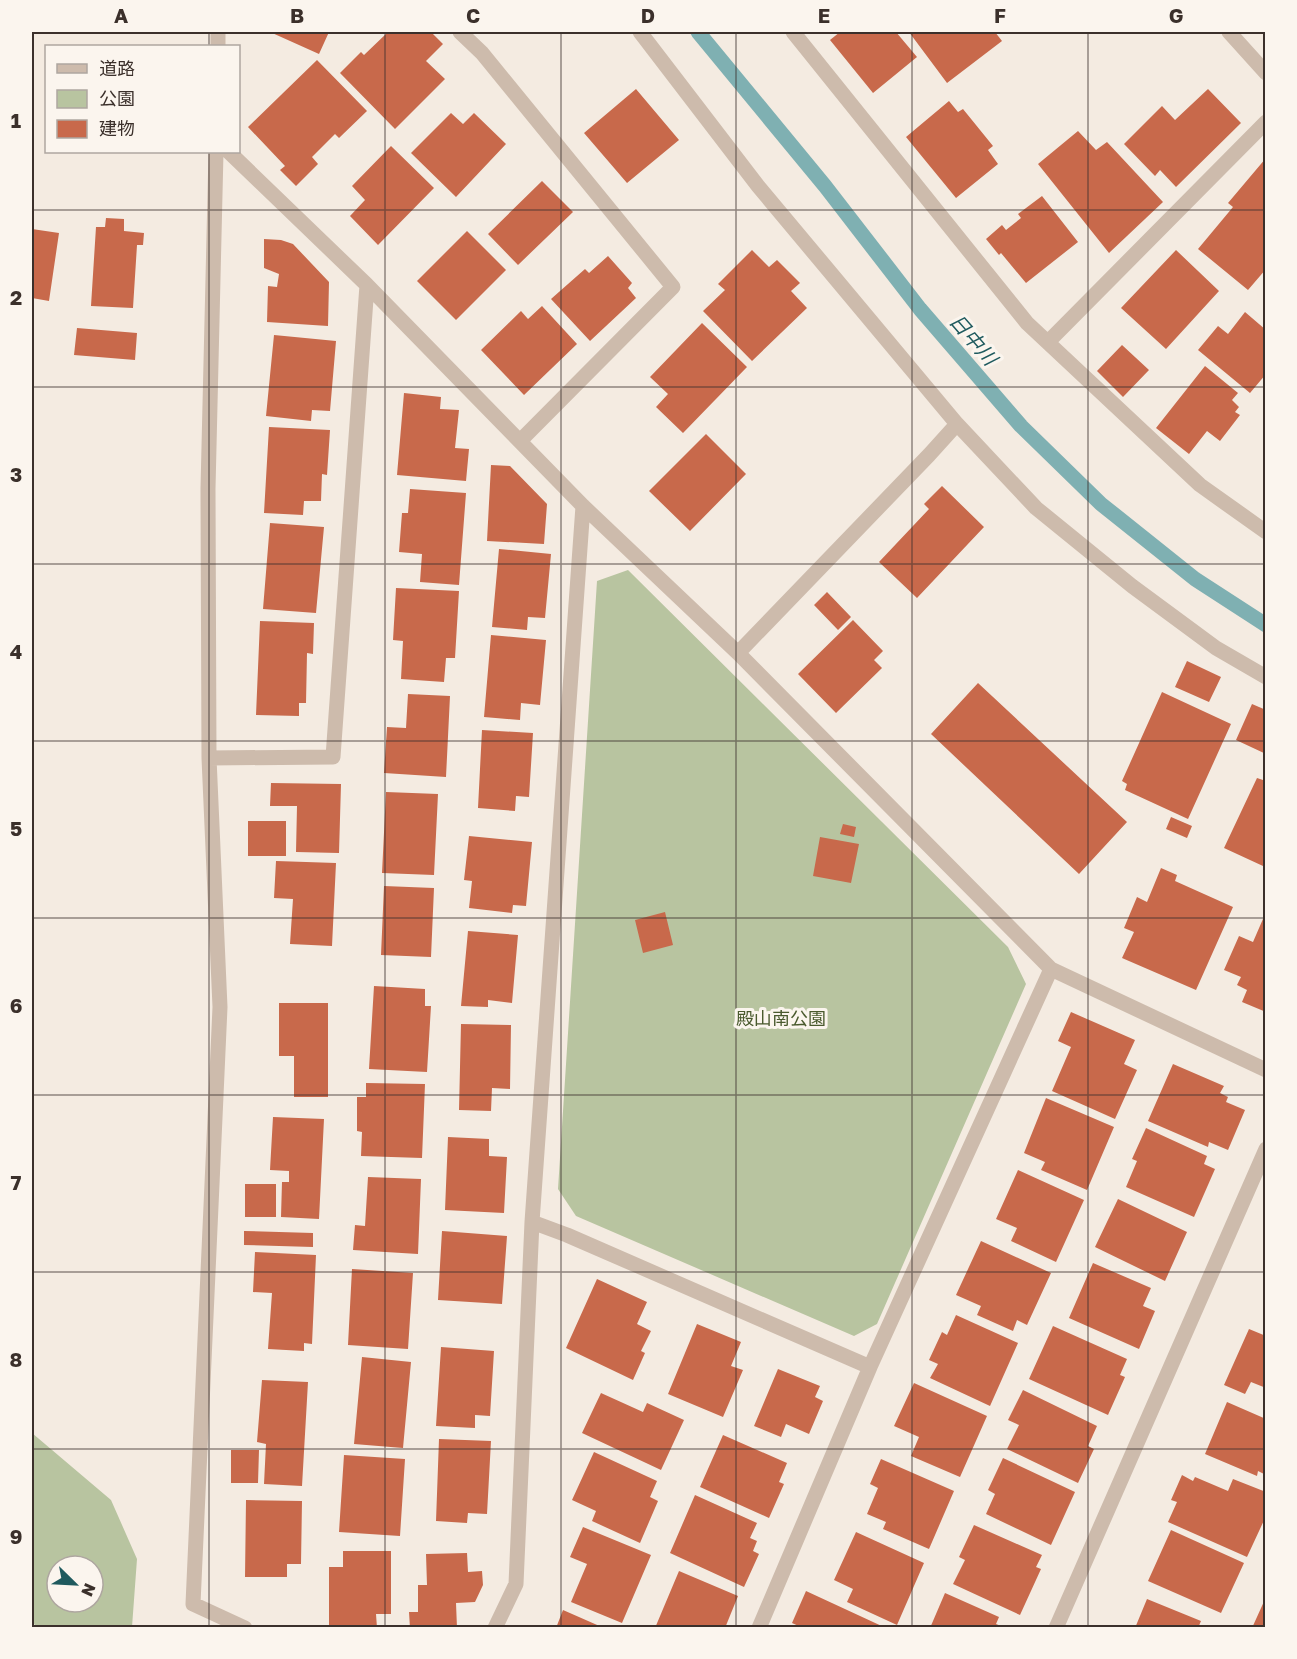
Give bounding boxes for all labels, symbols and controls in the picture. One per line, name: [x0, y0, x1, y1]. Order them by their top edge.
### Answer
text: A: [114, 3, 128, 27]
text: B: [290, 3, 304, 27]
text: C: [466, 3, 480, 27]
text: D: [641, 3, 655, 27]
text: E: [818, 3, 830, 27]
text: F: [994, 3, 1006, 27]
text: G: [1169, 3, 1183, 27]
legend: [45, 45, 240, 153]
text: 道路: [99, 57, 135, 79]
text: 公園: [99, 87, 135, 109]
text: 1: [11, 108, 21, 132]
text: 建物: [99, 117, 135, 139]
text: 2: [10, 285, 22, 309]
water label: 日中川: [945, 308, 1004, 371]
text: 3: [10, 462, 22, 486]
text: 4: [10, 639, 22, 663]
text: 5: [10, 816, 22, 840]
text: 6: [10, 993, 22, 1017]
park label: 殿山南公園: [736, 1007, 826, 1029]
text: 7: [11, 1170, 22, 1194]
text: 8: [10, 1347, 22, 1371]
text: 9: [10, 1524, 22, 1548]
north arrow: [45, 1554, 105, 1614]
text: N: [77, 1580, 100, 1600]

